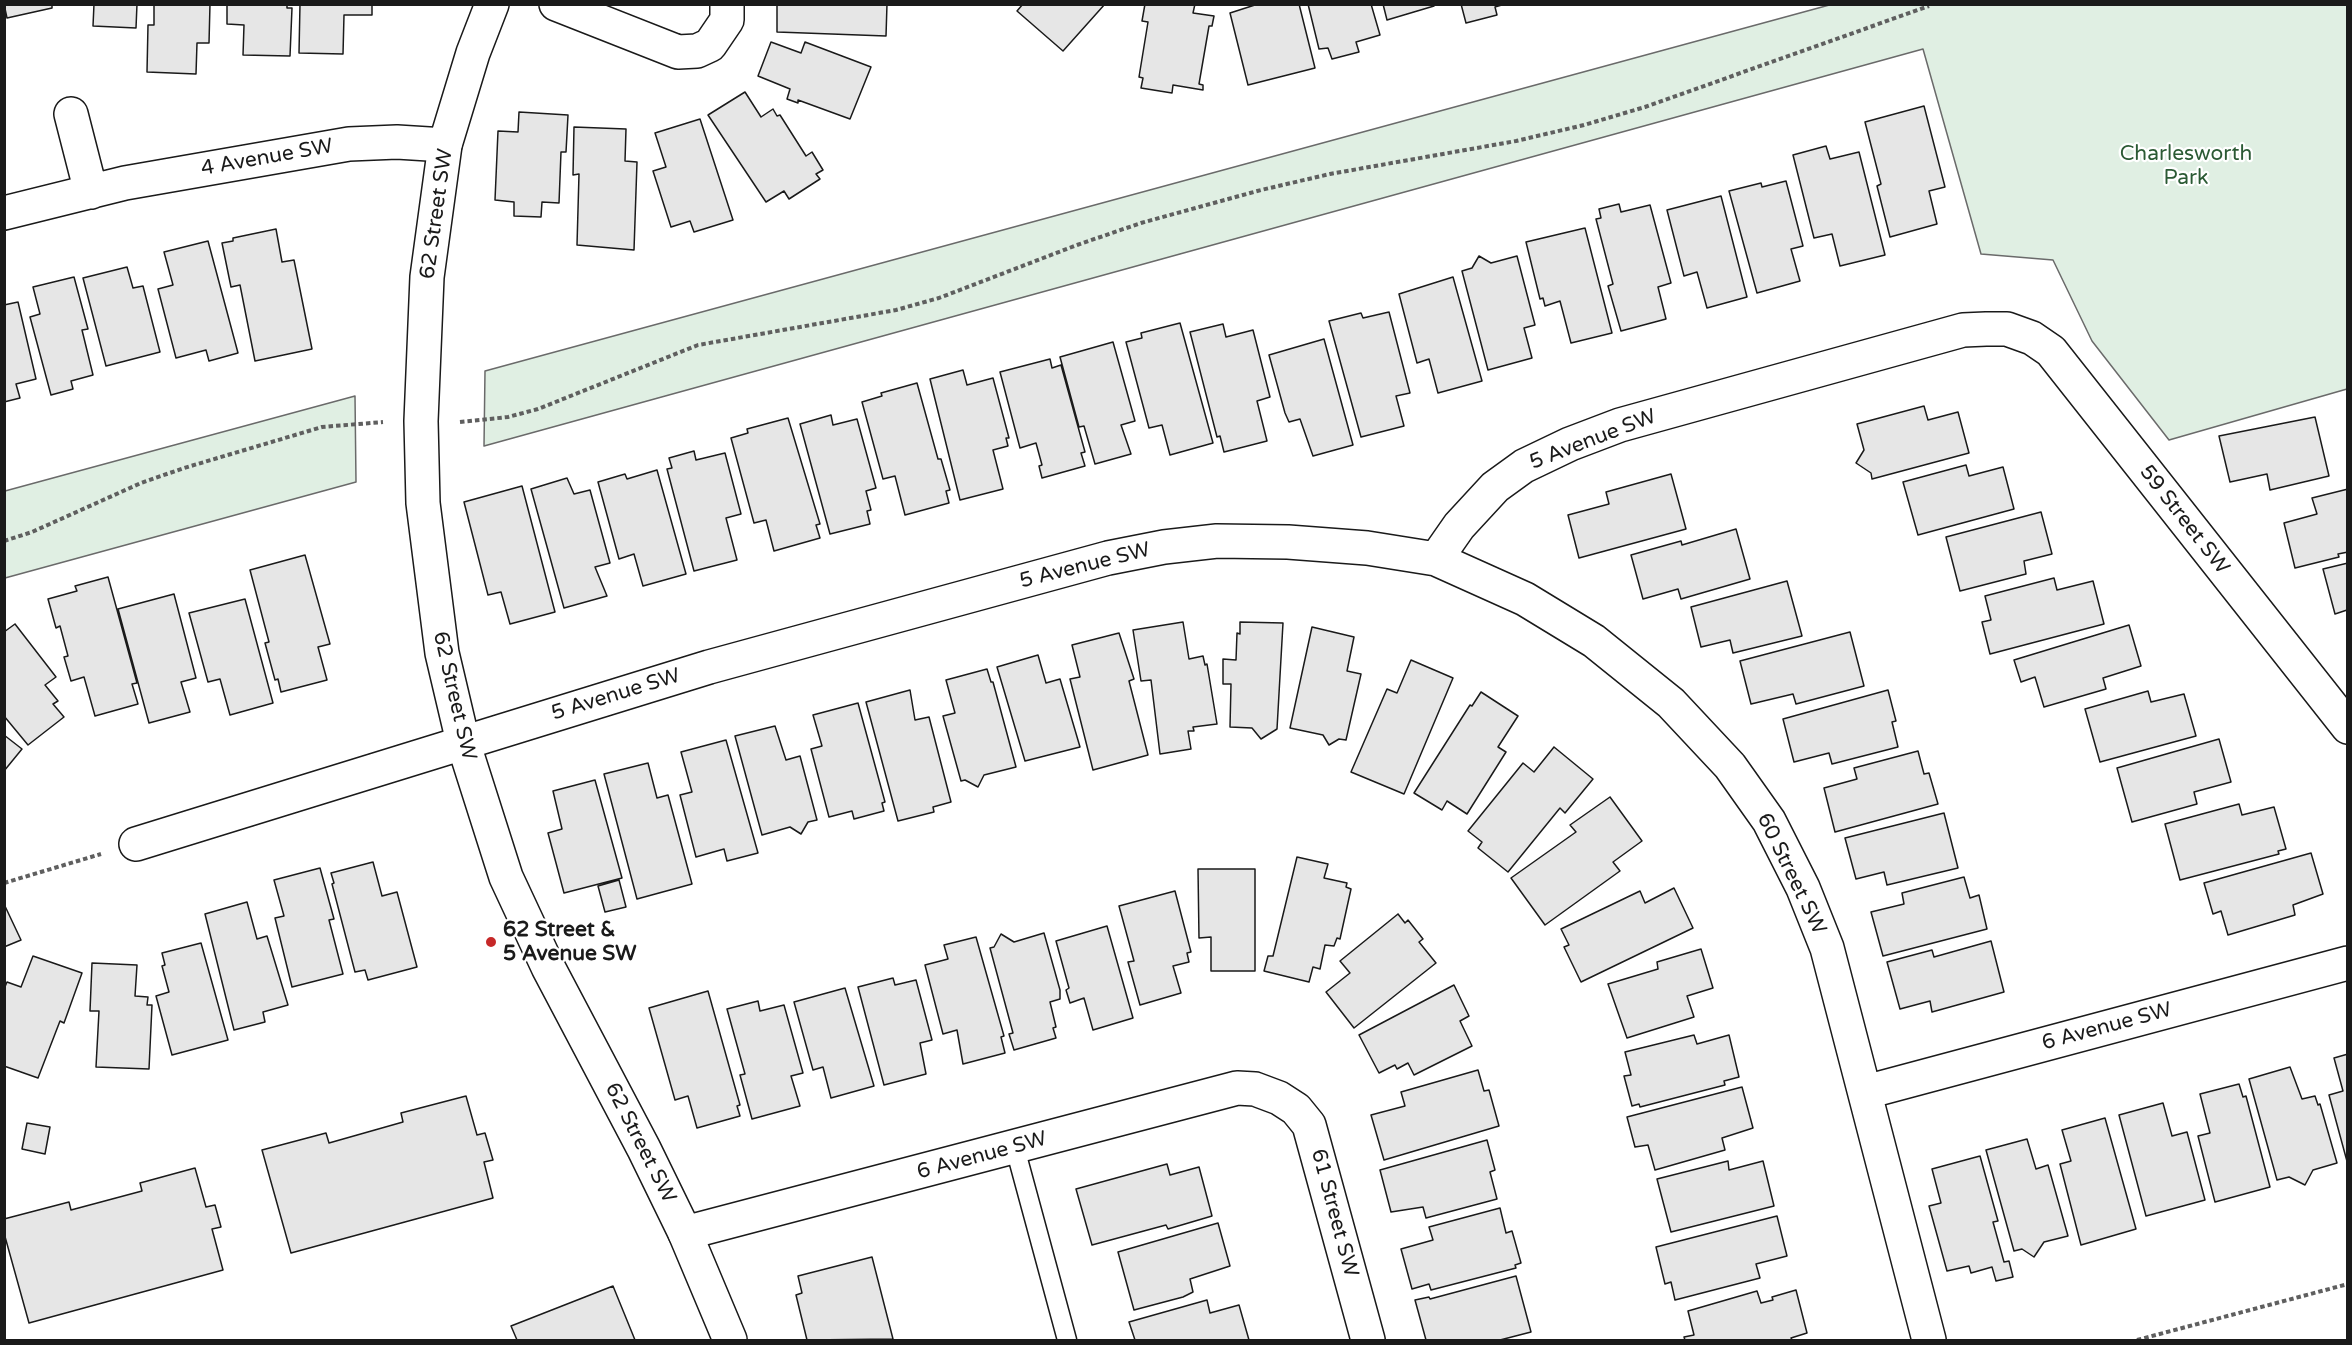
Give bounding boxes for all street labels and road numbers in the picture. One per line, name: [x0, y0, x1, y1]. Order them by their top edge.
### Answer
street label: 4 Avenue SW: [199, 134, 335, 182]
street label: 62 Street SW: [415, 147, 459, 281]
street label: 5 Avenue SW: [1526, 404, 1660, 476]
street label: 59 Street SW: [2134, 460, 2234, 580]
street label: 5 Avenue SW: [1017, 538, 1153, 594]
street label: 62 Street SW: [427, 629, 481, 763]
street label: 5 Avenue SW: [549, 663, 683, 727]
street label: 60 Street SW: [1751, 809, 1831, 939]
street label: 6 Avenue SW: [2039, 998, 2175, 1056]
street label: 62 Street SW: [599, 1079, 681, 1207]
street label: 6 Avenue SW: [914, 1127, 1050, 1185]
street label: 61 Street SW: [1305, 1146, 1363, 1280]

